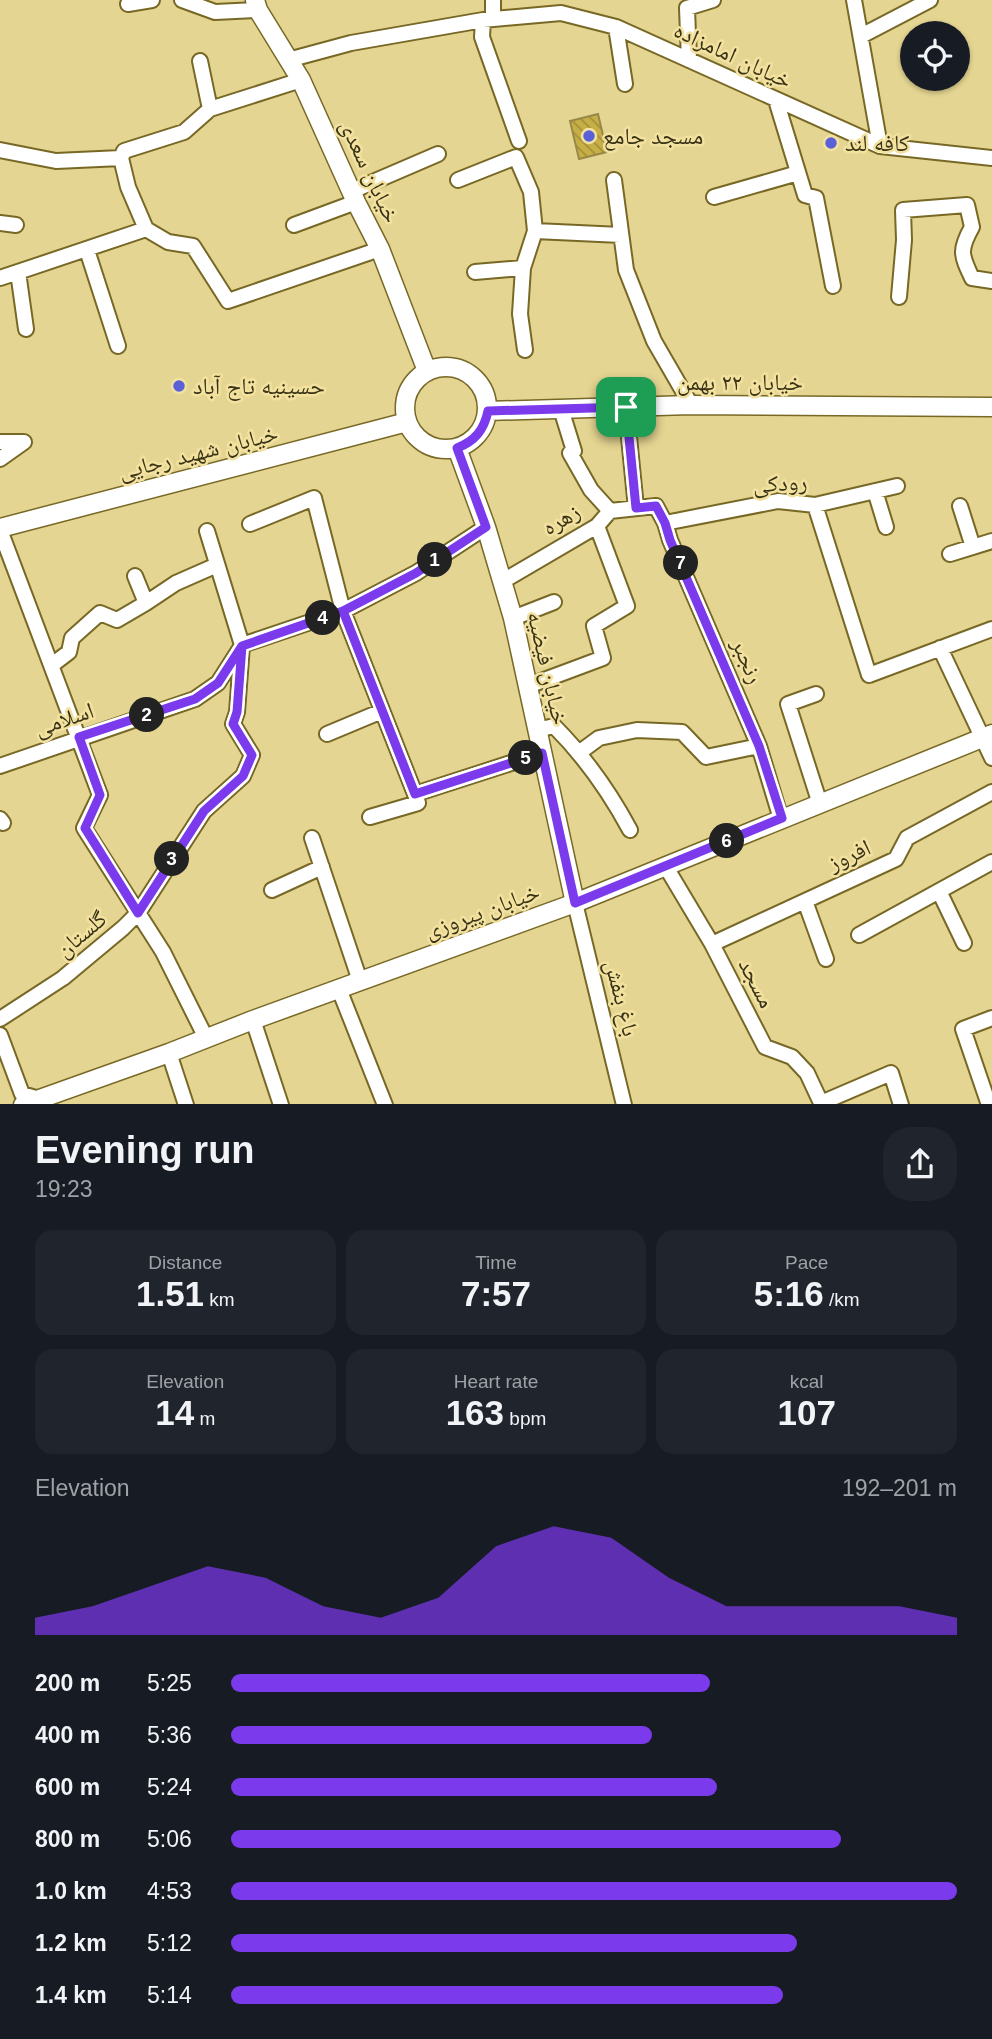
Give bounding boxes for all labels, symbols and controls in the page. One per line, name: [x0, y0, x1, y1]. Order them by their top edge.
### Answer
street label: خیابان امامزاده: [670, 16, 796, 94]
map controls: [900, 21, 970, 91]
button: locate: [900, 21, 970, 91]
street label: خیابان سعدی: [334, 115, 405, 227]
place label: مسجد جامع: [603, 123, 703, 151]
marker: مسجد جامع: [581, 128, 597, 144]
place label: كافه لند: [845, 130, 910, 156]
marker: كافه لند: [823, 135, 839, 151]
street label: خیابان ۲۲ بهمن: [677, 369, 803, 396]
place label: حسینیه تاج آباد: [193, 373, 325, 401]
pin: [596, 377, 656, 437]
marker: حسینیه تاج آباد: [171, 378, 187, 394]
icon: arrive: [607, 388, 645, 426]
street label: خیابان شهید رجایی: [116, 420, 281, 485]
street label: رودکی: [752, 469, 808, 498]
street label: زهره: [538, 498, 584, 540]
pin: 1: [418, 542, 452, 578]
pin: 7: [664, 546, 698, 580]
text: 1: [429, 549, 440, 570]
text: 7: [675, 552, 686, 573]
pin: 4: [306, 600, 340, 636]
text: 4: [317, 607, 328, 628]
street label: خیابان فیضیه: [521, 609, 574, 727]
street label: رنجبر: [726, 634, 769, 688]
street label: اسلامی: [31, 697, 97, 742]
pin: 2: [130, 698, 164, 732]
text: 2: [141, 704, 152, 725]
pin: 5: [508, 740, 544, 776]
text: 5: [520, 747, 531, 768]
pin: 6: [710, 824, 744, 858]
text: 6: [721, 830, 732, 851]
street label: افروز: [823, 834, 874, 877]
pin: 3: [154, 842, 190, 876]
text: 3: [166, 848, 177, 869]
street label: خیابان پیروزی: [421, 878, 543, 945]
street label: گلستان: [50, 905, 113, 963]
street label: مسجد: [733, 954, 780, 1012]
street label: باغ بنفش: [598, 957, 644, 1039]
button: share: [883, 1127, 957, 1201]
text: Evening run: [35, 1129, 255, 1171]
text: 19:23: [35, 1176, 93, 1202]
text: Distance: [148, 1252, 222, 1273]
text: Time: [475, 1252, 517, 1273]
text: Pace: [785, 1252, 828, 1273]
text: 1.51: [136, 1274, 204, 1313]
text: 7:57: [461, 1274, 531, 1313]
text: 5:16: [754, 1274, 824, 1313]
text: km: [204, 1289, 235, 1310]
text: /km: [824, 1289, 860, 1310]
text: Elevation: [146, 1371, 224, 1392]
text: Heart rate: [454, 1371, 538, 1392]
text: kcal: [790, 1371, 824, 1392]
text: 14: [155, 1393, 194, 1432]
text: 163: [446, 1393, 504, 1432]
text: 107: [777, 1393, 836, 1432]
text: m: [194, 1408, 215, 1429]
text: bpm: [504, 1408, 546, 1429]
text: Elevation: [35, 1475, 130, 1501]
text: 192–201 m: [842, 1475, 957, 1501]
text: 200 m: [35, 1670, 100, 1696]
text: 5:25: [147, 1670, 192, 1696]
text: 400 m: [35, 1722, 100, 1748]
text: 5:36: [147, 1722, 192, 1748]
text: 600 m: [35, 1774, 100, 1800]
text: 5:24: [147, 1774, 192, 1800]
text: 800 m: [35, 1826, 100, 1852]
text: 5:06: [147, 1826, 192, 1852]
text: 1.0 km: [35, 1878, 107, 1904]
text: 4:53: [147, 1878, 192, 1904]
text: 1.2 km: [35, 1930, 107, 1956]
text: 5:12: [147, 1930, 192, 1956]
text: 1.4 km: [35, 1982, 107, 2008]
text: 5:14: [147, 1982, 192, 2008]

